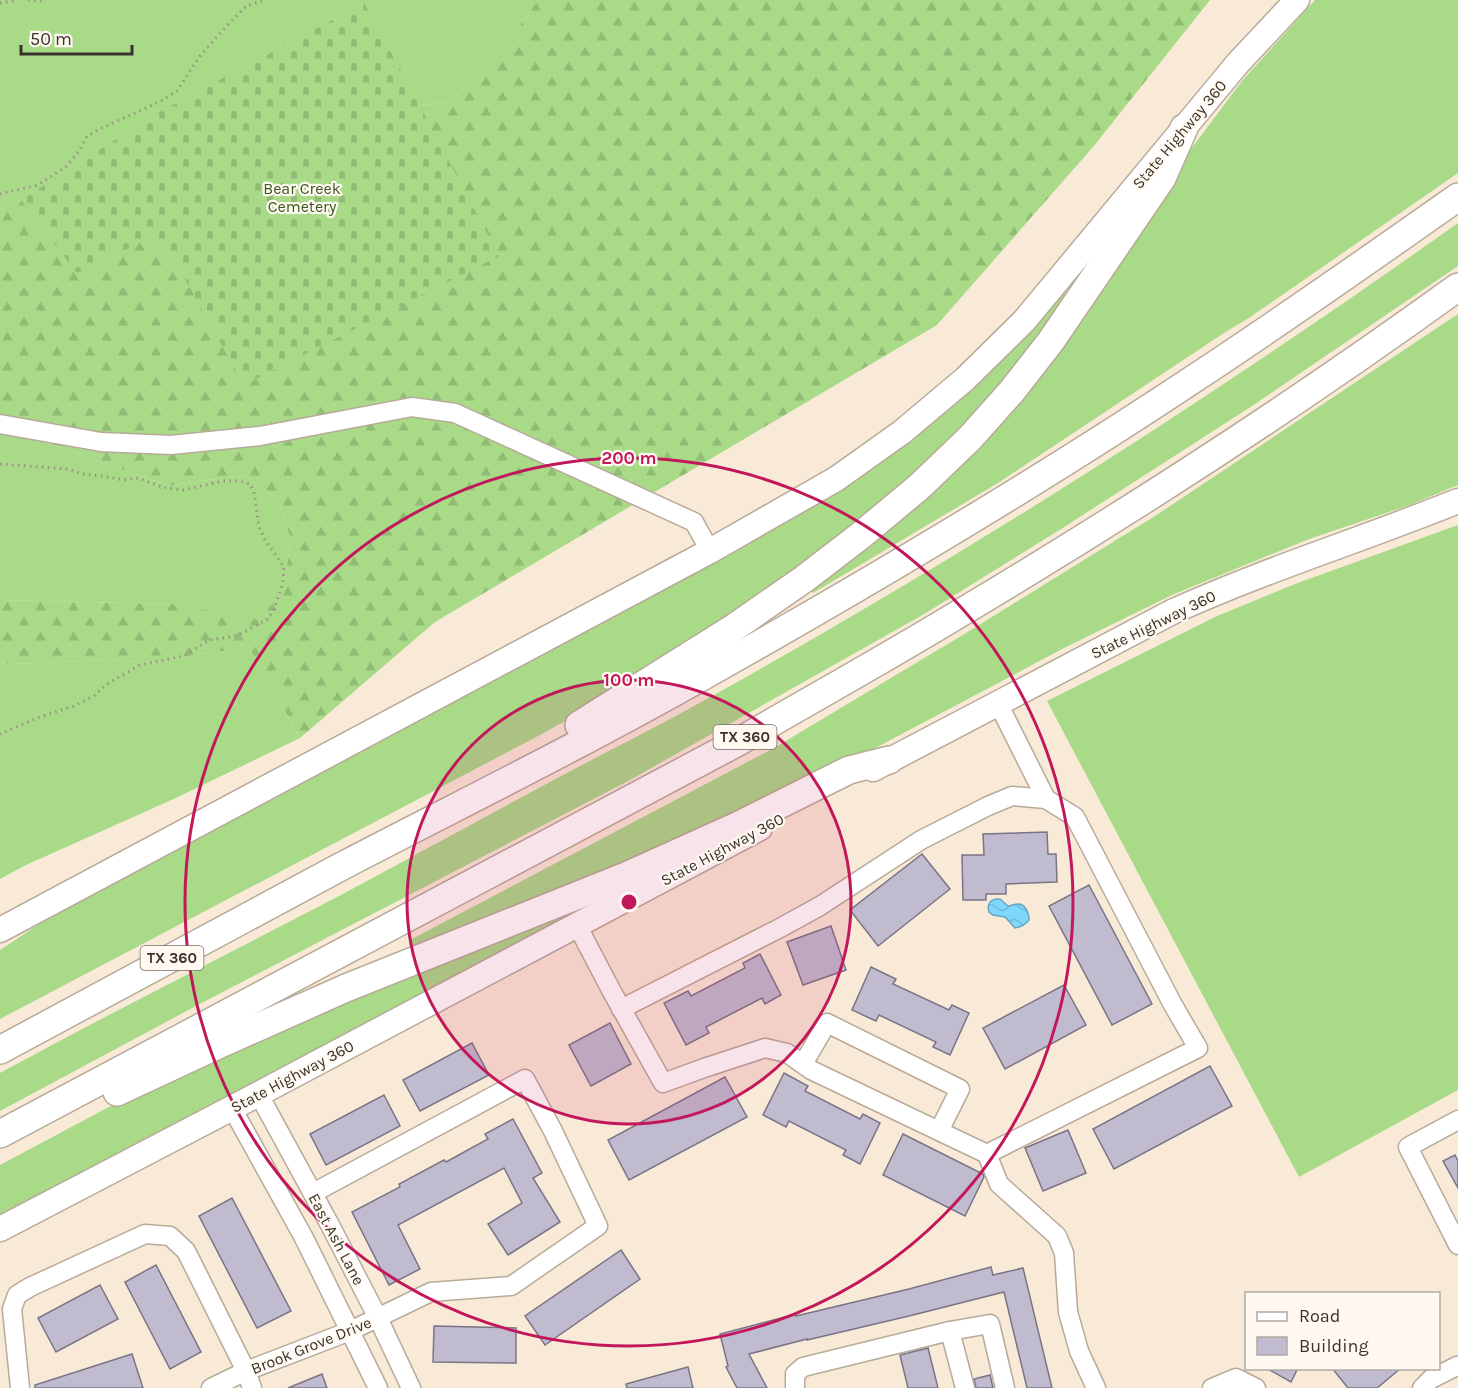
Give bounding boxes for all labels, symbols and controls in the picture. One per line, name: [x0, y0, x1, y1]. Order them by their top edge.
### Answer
scale bar: [21, 18, 132, 56]
text: 50 m: [30, 28, 72, 50]
street label: State Highway 360: [1128, 76, 1231, 193]
park label: Bear Creek Cemetery: [263, 179, 341, 216]
text: 200 m: [601, 447, 657, 469]
street label: State Highway 360: [1088, 586, 1219, 663]
text: 100 m: [604, 669, 654, 691]
road number: TX 360: [714, 725, 777, 749]
street label: State Highway 360: [658, 809, 787, 890]
centre of rings: [619, 892, 639, 912]
road number: TX 360: [140, 946, 204, 970]
street label: State Highway 360: [228, 1036, 357, 1117]
street label: East Ash Lane: [304, 1190, 369, 1288]
legend: [1245, 1292, 1440, 1370]
text: Road: [1299, 1305, 1340, 1327]
street label: Brook Grove Drive: [248, 1313, 374, 1378]
text: Building: [1299, 1335, 1369, 1357]

